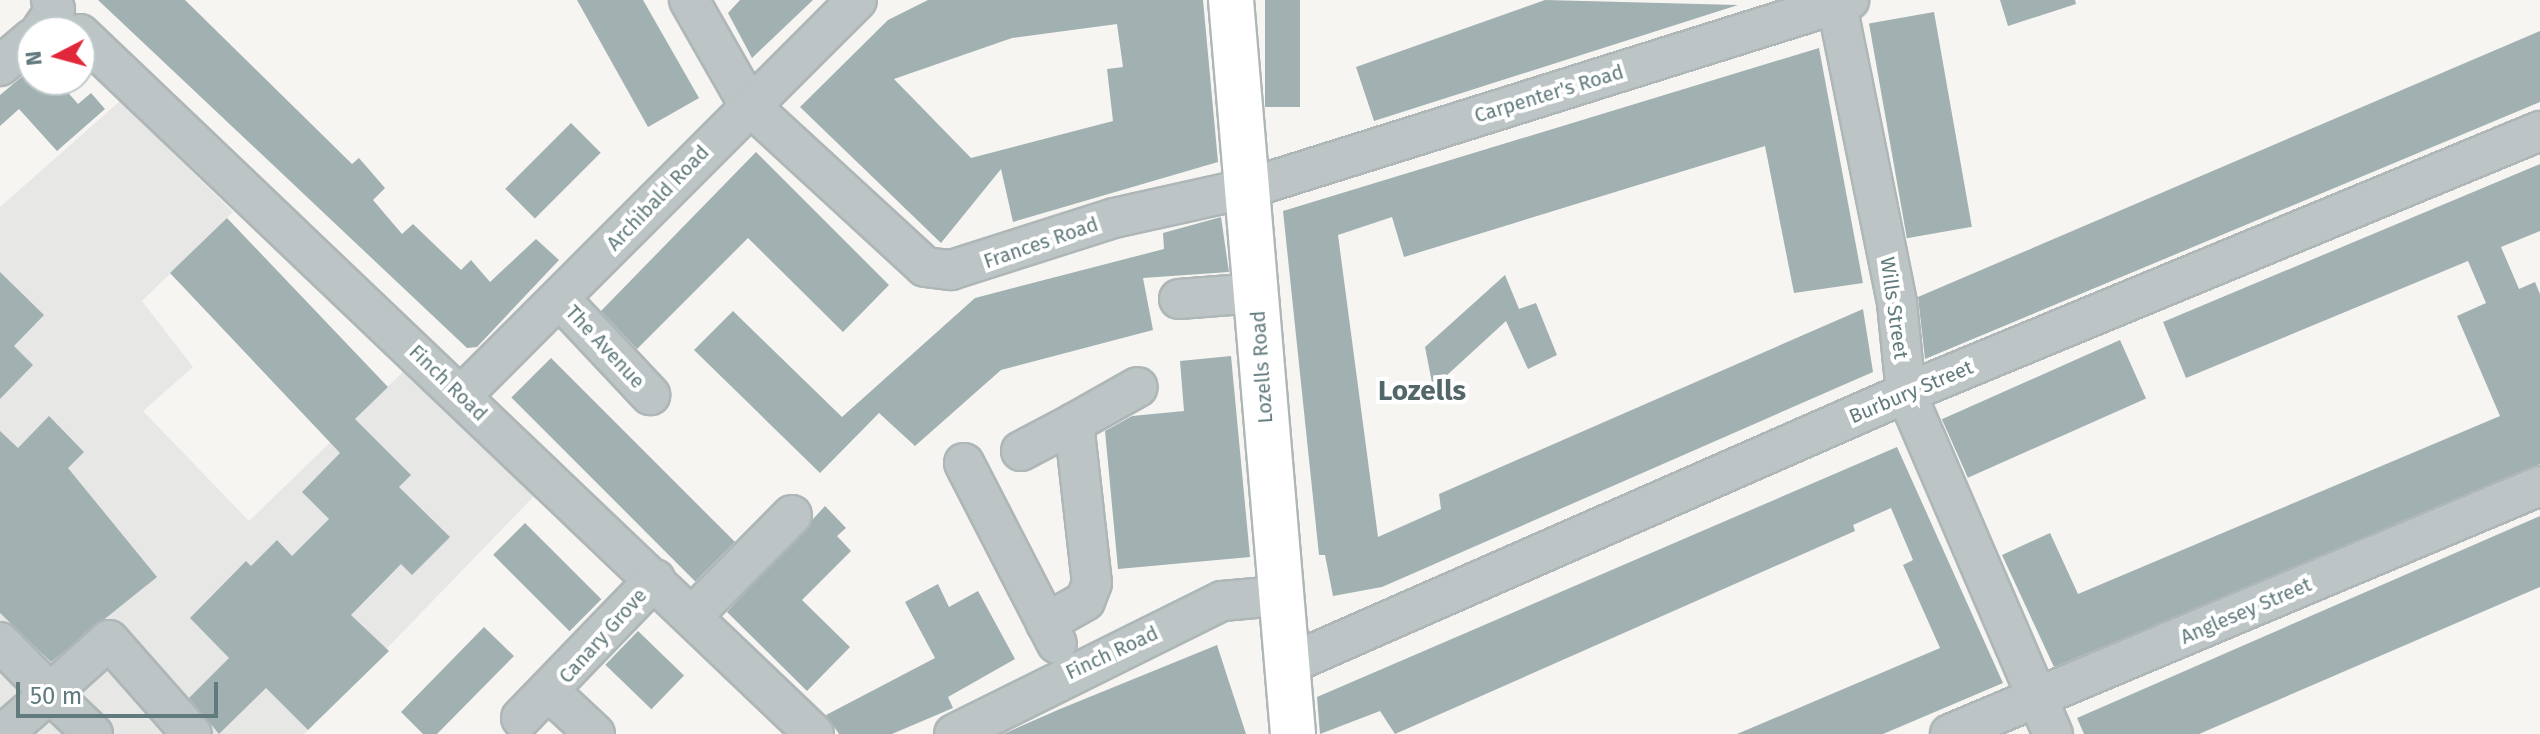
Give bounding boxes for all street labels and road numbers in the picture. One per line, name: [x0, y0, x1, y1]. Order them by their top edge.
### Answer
street label: Carpenter's Road: [1472, 60, 1626, 128]
street label: Archibald Road: [602, 140, 714, 256]
street label: Frances Road: [981, 212, 1101, 274]
street label: Wills Street: [1875, 255, 1913, 361]
street label: The Avenue: [561, 301, 649, 393]
street label: Lozells Road: [1246, 310, 1278, 424]
street label: Finch Road: [404, 340, 492, 426]
street label: Burbury Street: [1845, 355, 1977, 429]
street label: Anglesey Street: [2177, 573, 2315, 649]
street label: Canary Grove: [554, 584, 652, 688]
street label: Finch Road: [1062, 621, 1162, 685]

